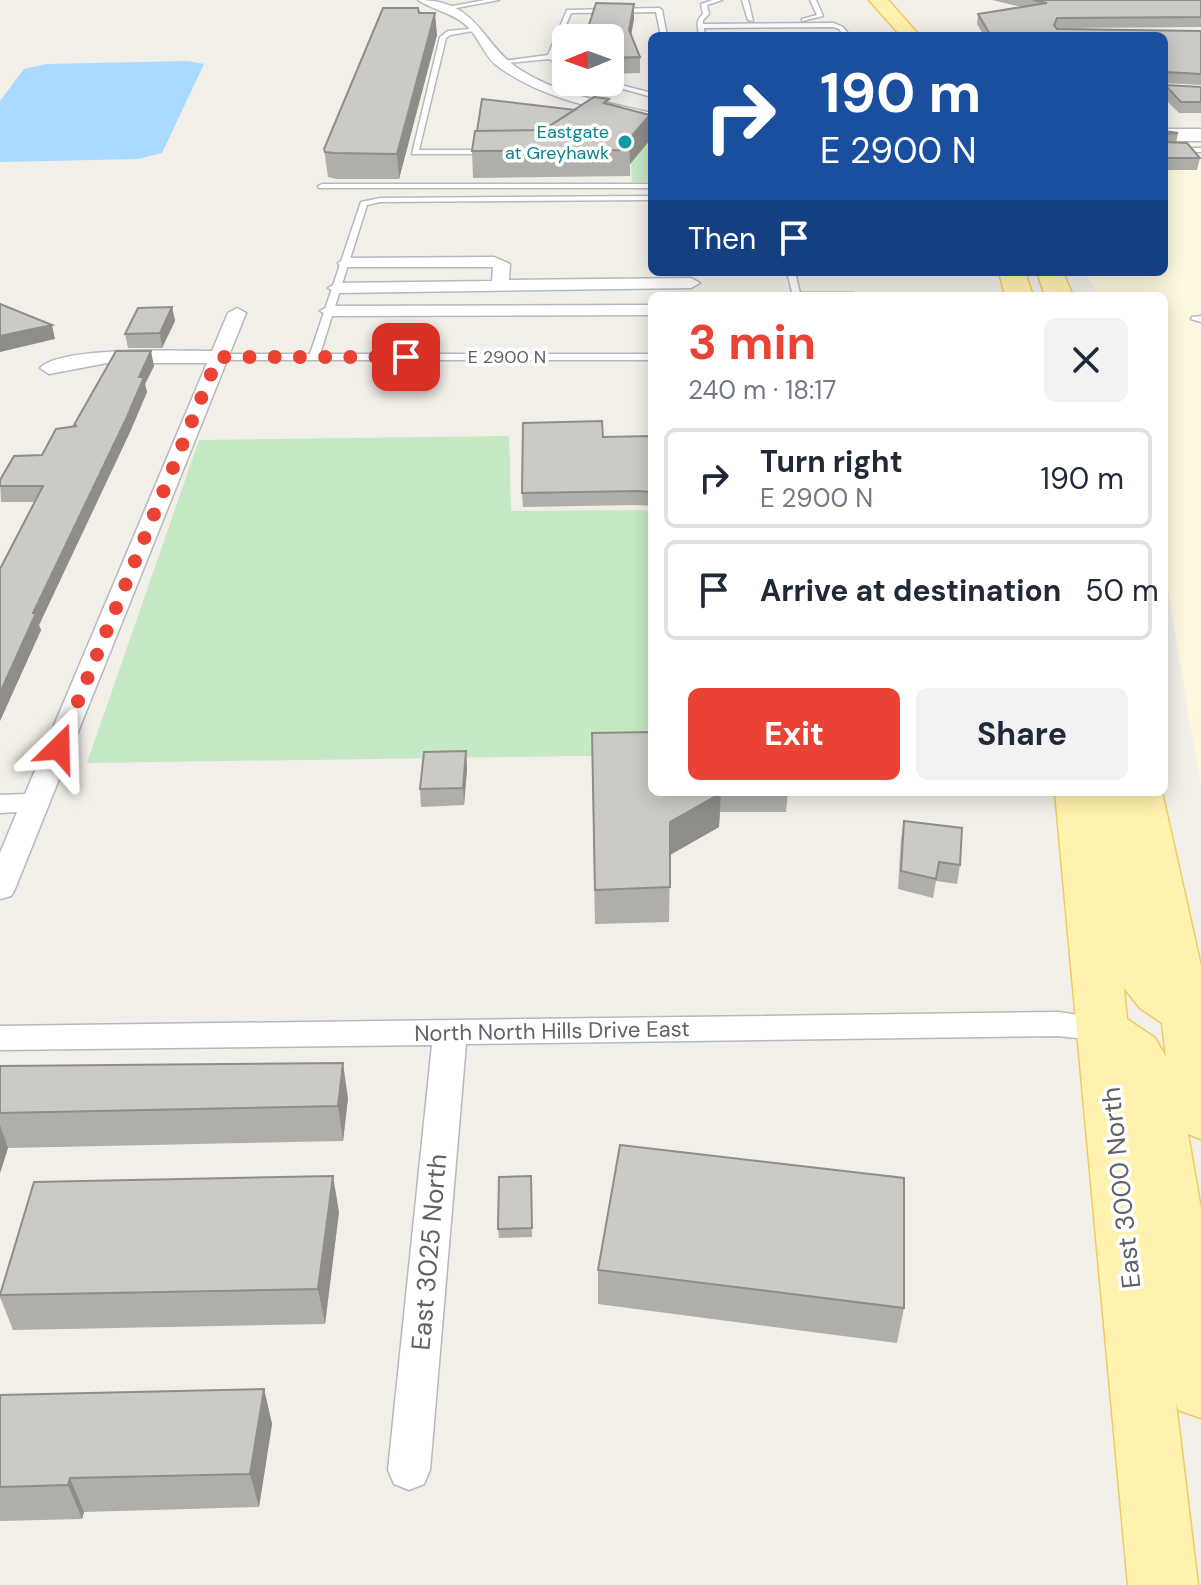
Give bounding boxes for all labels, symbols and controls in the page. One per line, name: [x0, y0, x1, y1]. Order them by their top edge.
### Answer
north arrow: [552, 24, 624, 96]
map controls: [552, 24, 624, 96]
text: 190 m: [820, 56, 981, 129]
icon: right: [688, 64, 792, 168]
place label: Eastgate at Greyhawk: [505, 120, 609, 165]
text: E 2900 N: [820, 127, 977, 174]
marker: Eastgate at Greyhawk: [616, 133, 634, 151]
icon: arrive: [772, 216, 816, 260]
text: Then: [688, 219, 756, 258]
text: 3 min: [688, 311, 816, 374]
button: close: [1044, 318, 1128, 402]
pin: [372, 323, 440, 391]
icon: arrive: [384, 335, 428, 379]
street label: E 2900 N: [468, 345, 546, 369]
text: 240 m · 18:17: [688, 373, 836, 407]
text: Turn right: [760, 442, 903, 481]
icon: right: [692, 456, 736, 500]
text: 190 m: [1041, 459, 1124, 498]
text: E 2900 N: [760, 481, 873, 515]
icon: arrive: [692, 568, 736, 612]
text: Arrive at destination: [760, 571, 1061, 610]
text: 50 m: [1085, 571, 1159, 610]
button: Exit: [688, 688, 900, 780]
button: Share: [916, 688, 1128, 780]
position arrow: [17, 706, 101, 790]
street label: North North Hills Drive East: [414, 1014, 690, 1048]
street label: East 3000 North: [1094, 1086, 1148, 1290]
street label: East 3025 North: [403, 1152, 455, 1352]

